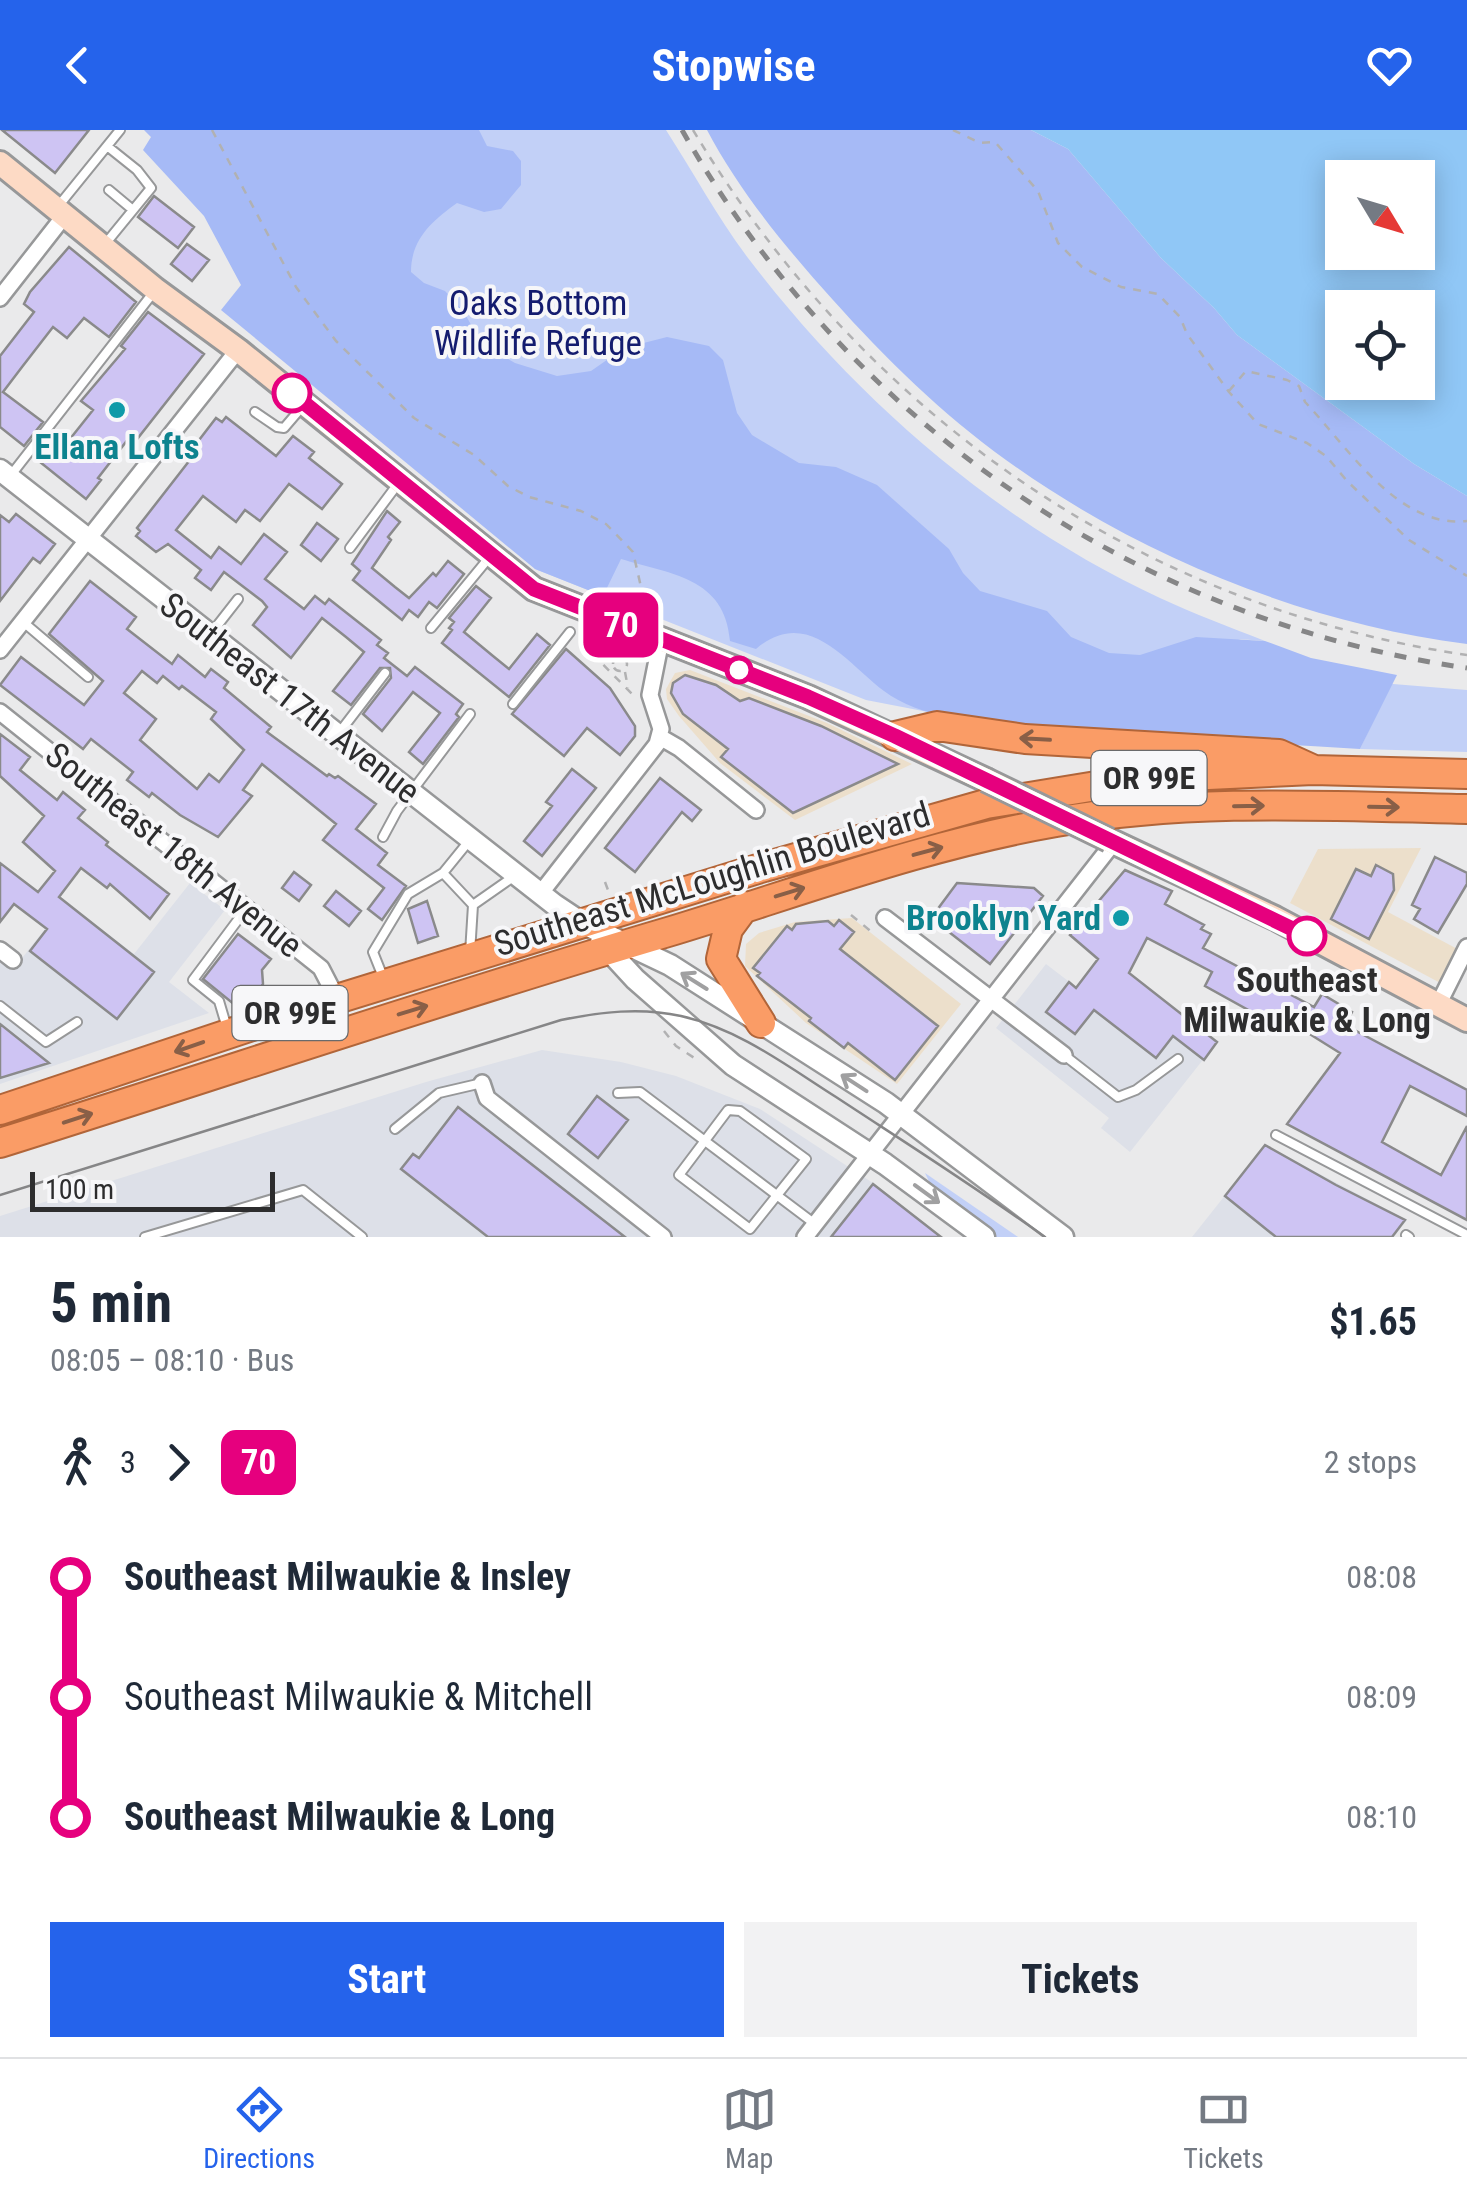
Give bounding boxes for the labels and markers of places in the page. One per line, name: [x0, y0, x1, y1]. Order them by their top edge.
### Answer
unlabelled marker: [273, 374, 311, 412]
marker: Ellana Lofts: [106, 399, 128, 421]
place label: Ellana Lofts: [34, 427, 200, 468]
unlabelled marker: [726, 657, 752, 683]
place label: Brooklyn Yard: [906, 898, 1101, 939]
marker: Brooklyn Yard: [1110, 907, 1132, 929]
marker: Southeast Milwaukie & Long: [1288, 917, 1326, 955]
place label: Southeast Milwaukie & Long: [1183, 960, 1431, 1041]

